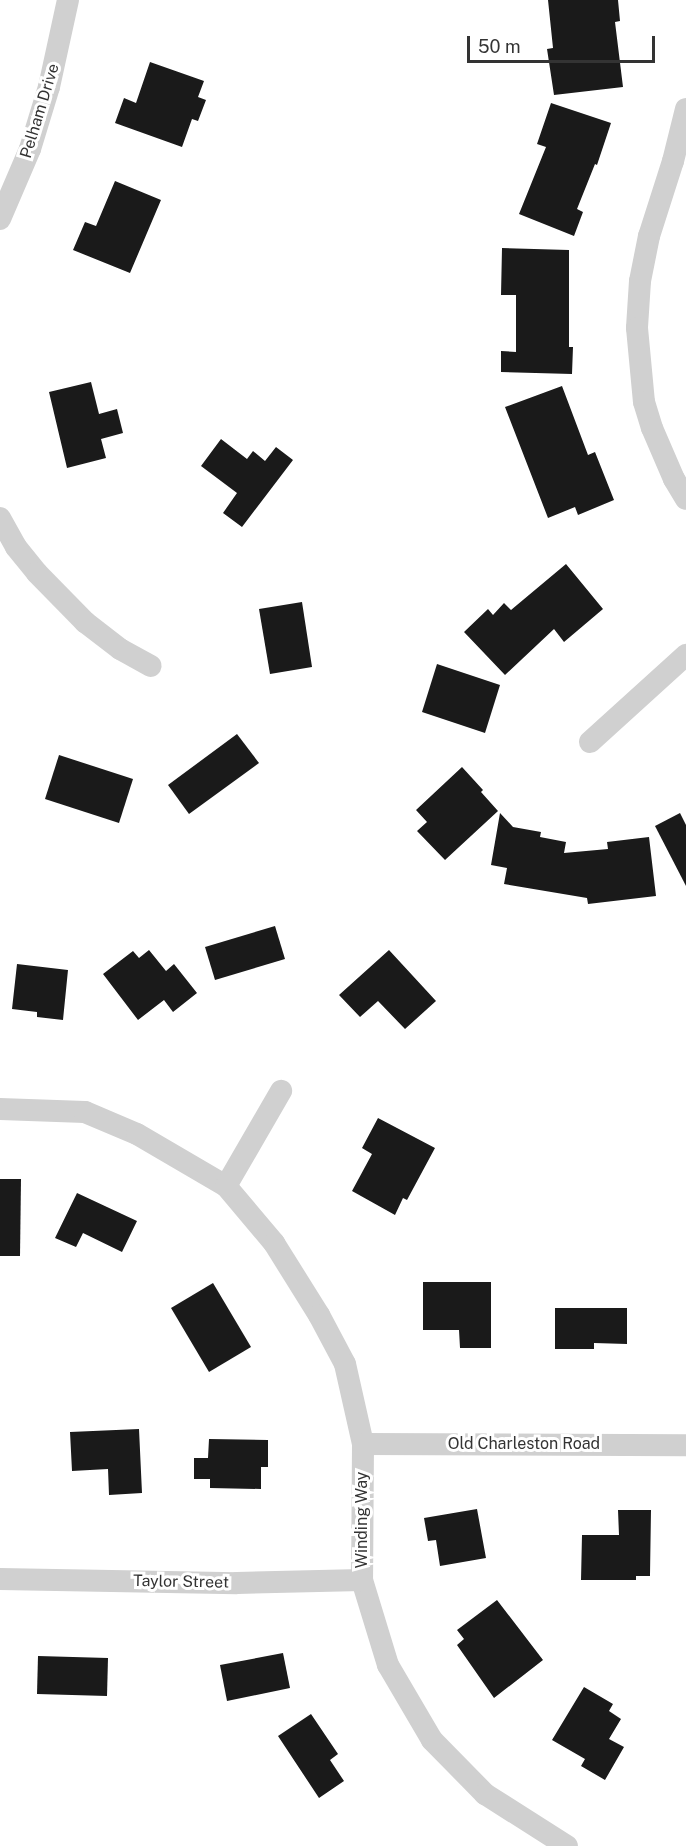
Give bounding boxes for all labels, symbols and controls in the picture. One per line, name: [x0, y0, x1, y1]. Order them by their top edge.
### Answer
scale bar: [470, 24, 658, 62]
text: 50 m: [478, 36, 521, 57]
street label: Pelham Drive: [17, 61, 63, 161]
street label: Old Charleston Road: [448, 1434, 600, 1454]
street label: Winding Way: [352, 1471, 372, 1569]
street label: Taylor Street: [133, 1572, 229, 1592]

